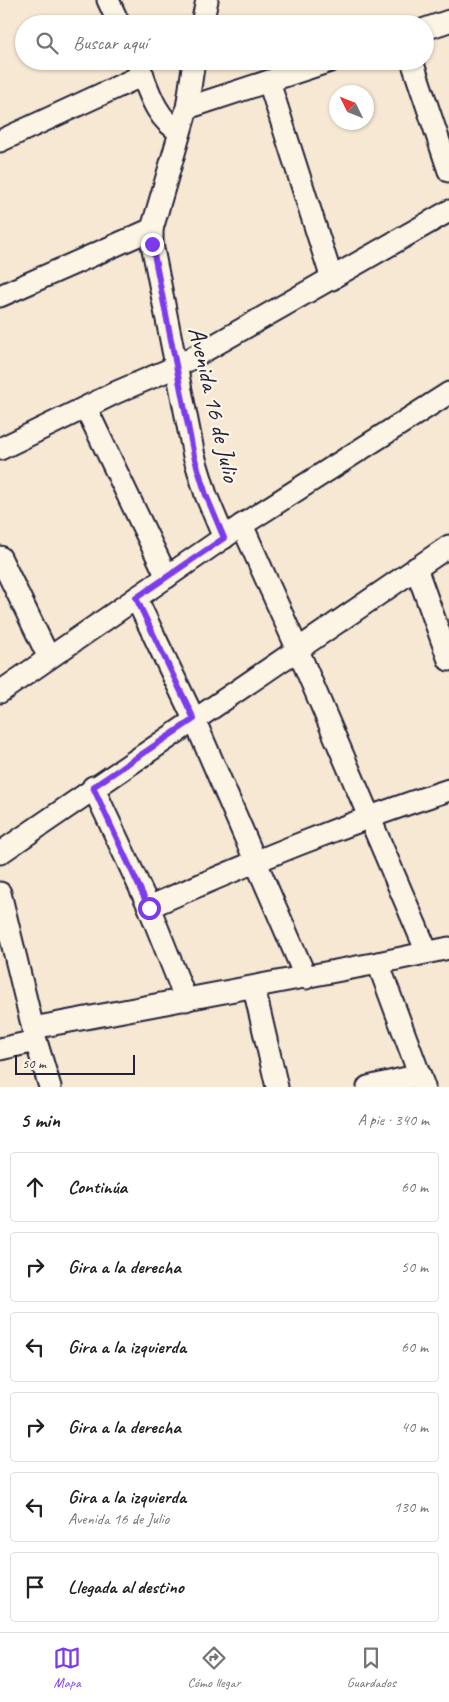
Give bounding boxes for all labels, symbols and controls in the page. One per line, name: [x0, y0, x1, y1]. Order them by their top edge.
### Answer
search box: [15, 15, 434, 70]
icon: search: [33, 29, 61, 57]
text: Buscar aquí: [73, 31, 147, 55]
north arrow: [329, 85, 374, 130]
route end: [141, 233, 164, 256]
street label: Avenida 16 de Julio: [181, 324, 248, 486]
route start: [138, 897, 161, 920]
scale bar: [15, 1052, 135, 1075]
text: 50 m: [22, 1055, 46, 1072]
text: 5 min: [20, 1107, 60, 1133]
text: A pie · 340 m: [358, 1110, 429, 1130]
icon: ahead: [21, 1173, 49, 1201]
text: Continúa: [68, 1175, 127, 1199]
text: 60 m: [401, 1177, 428, 1197]
icon: right: [21, 1253, 49, 1281]
text: Gira a la derecha: [68, 1255, 181, 1279]
text: 50 m: [401, 1257, 428, 1277]
icon: left: [21, 1333, 49, 1361]
text: Gira a la izquierda: [68, 1335, 186, 1359]
text: 60 m: [401, 1337, 428, 1357]
icon: right: [21, 1413, 49, 1441]
text: Gira a la derecha: [68, 1415, 181, 1439]
text: 40 m: [401, 1417, 428, 1437]
text: Gira a la izquierda: [68, 1485, 186, 1509]
icon: left: [21, 1493, 49, 1521]
text: 130 m: [394, 1497, 428, 1517]
text: Avenida 16 de Julio: [68, 1509, 169, 1529]
icon: arrive: [21, 1573, 49, 1601]
text: Llegada al destino: [68, 1575, 184, 1599]
tab: Mapa: [53, 1644, 81, 1691]
tab: Cómo llegar: [187, 1644, 240, 1691]
tab: Guardados: [347, 1644, 396, 1691]

